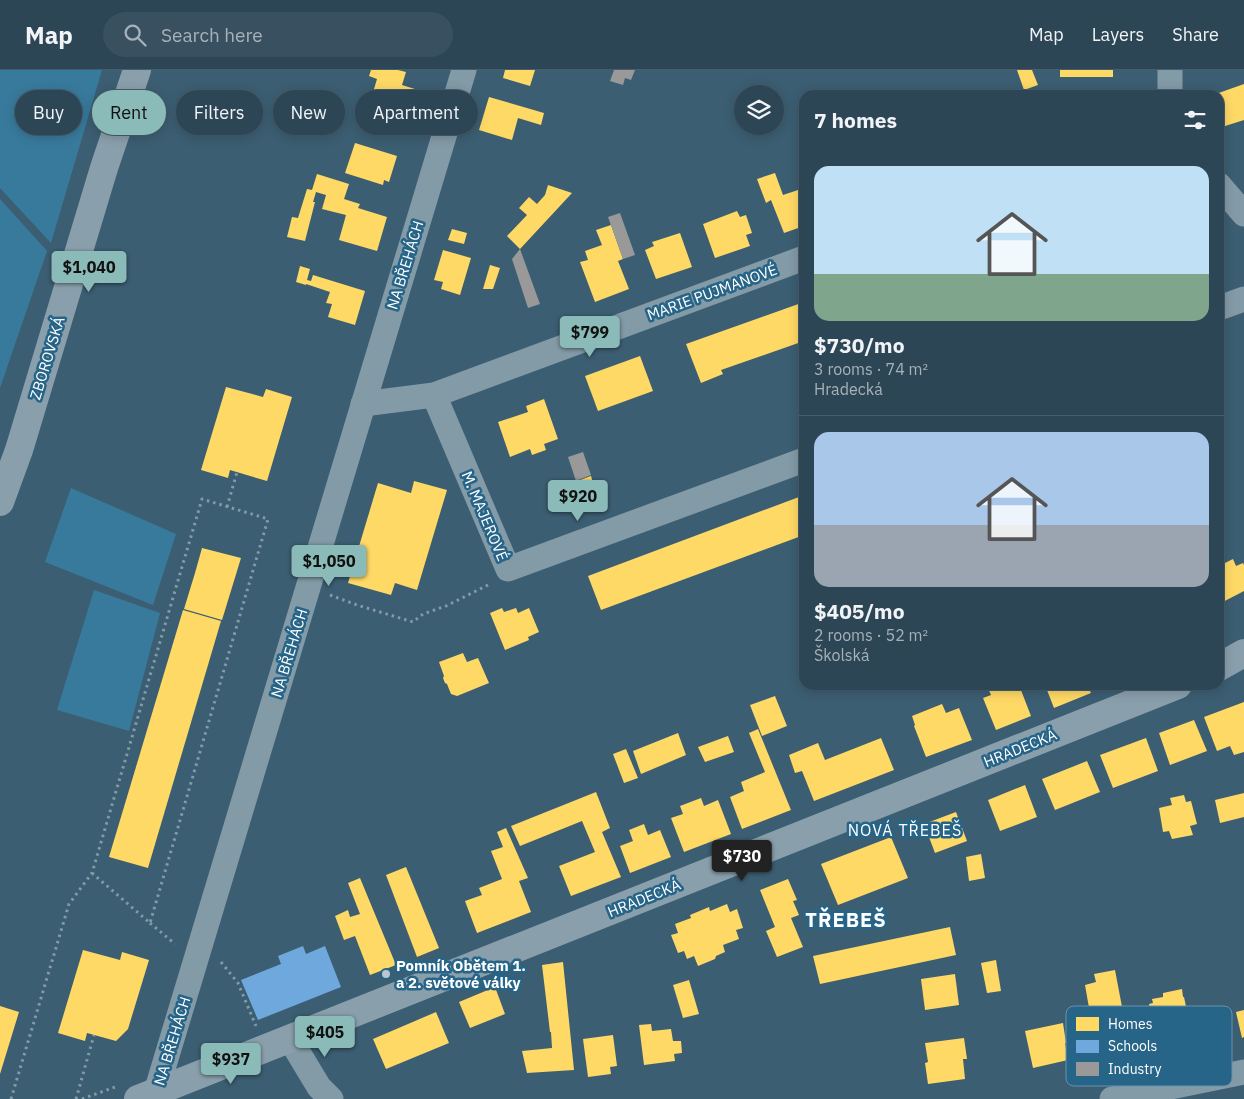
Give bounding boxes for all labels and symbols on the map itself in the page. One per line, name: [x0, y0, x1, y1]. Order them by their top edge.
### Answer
street label: NA BŘEHÁCH: [382, 218, 428, 312]
pin: $1,040: [48, 250, 130, 293]
street label: MARIE PUJMANOVÉ: [644, 260, 780, 324]
street label: ZBOROVSKÁ: [25, 314, 69, 402]
pin: $799: [560, 316, 620, 358]
street label: M. MAJEROVÉ: [458, 468, 512, 564]
pin: $920: [548, 480, 608, 522]
pin: $1,050: [288, 544, 370, 587]
street label: NA BŘEHÁCH: [266, 606, 312, 700]
street label: HRADECKÁ: [981, 725, 1060, 771]
district label: NOVÁ TŘEBEŠ: [848, 819, 962, 840]
pin: $730: [712, 840, 772, 882]
street label: HRADECKÁ: [605, 875, 684, 921]
district label: TŘEBEŠ: [805, 906, 887, 933]
place label: Pomník Obětem 1. a 2. světové války: [396, 956, 526, 992]
marker: Pomník Obětem 1. a 2. světové války: [380, 968, 392, 980]
street label: NA BŘEHÁCH: [149, 994, 195, 1088]
legend: [1066, 1006, 1232, 1086]
text: Homes: [1108, 1015, 1153, 1033]
pin: $405: [295, 1016, 355, 1058]
text: Schools: [1108, 1037, 1158, 1055]
pin: $937: [201, 1042, 261, 1085]
text: Industry: [1108, 1060, 1162, 1078]

